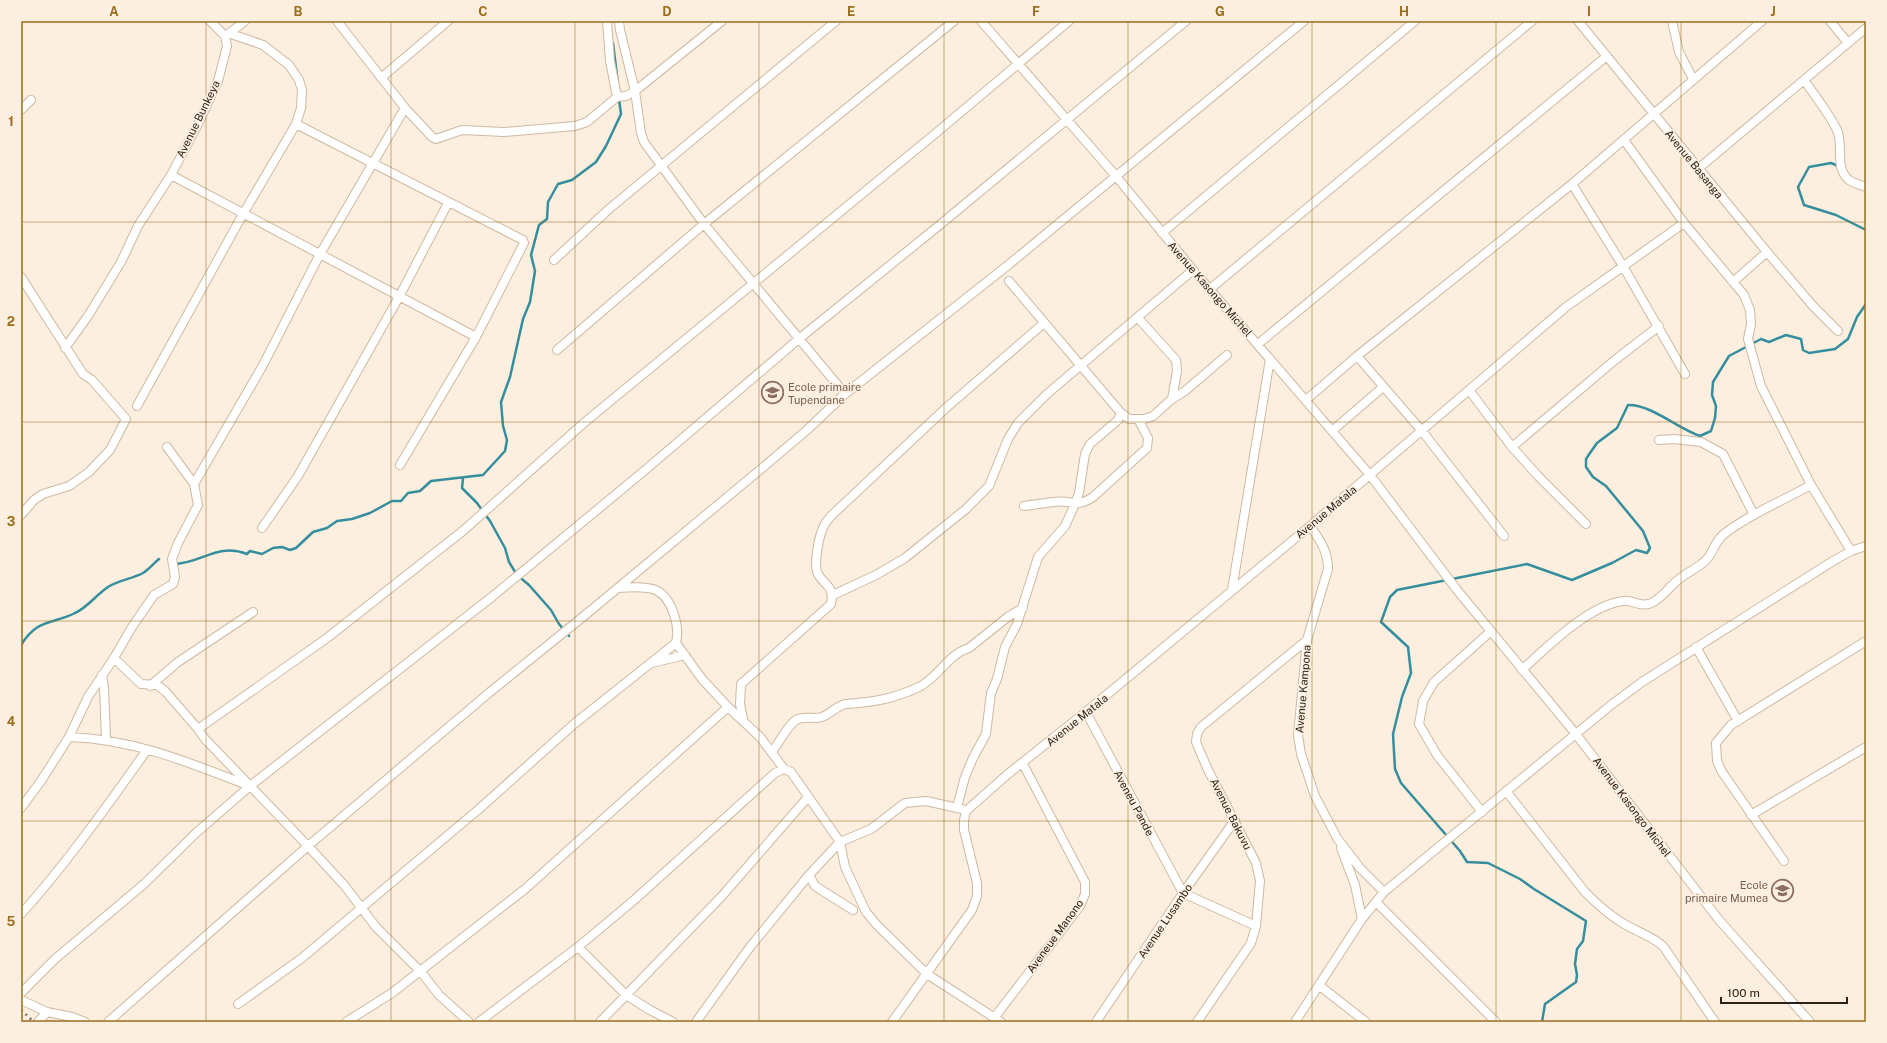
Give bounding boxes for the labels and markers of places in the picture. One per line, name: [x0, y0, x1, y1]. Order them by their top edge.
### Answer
school or university icon: Ecole primaire Tupendane: [759, 380, 785, 406]
place label: Ecole primaire Tupendane: [788, 381, 861, 406]
school or university icon: Ecole primaire Mumea: [1770, 878, 1796, 904]
place label: Ecole primaire Mumea: [1685, 879, 1768, 904]

